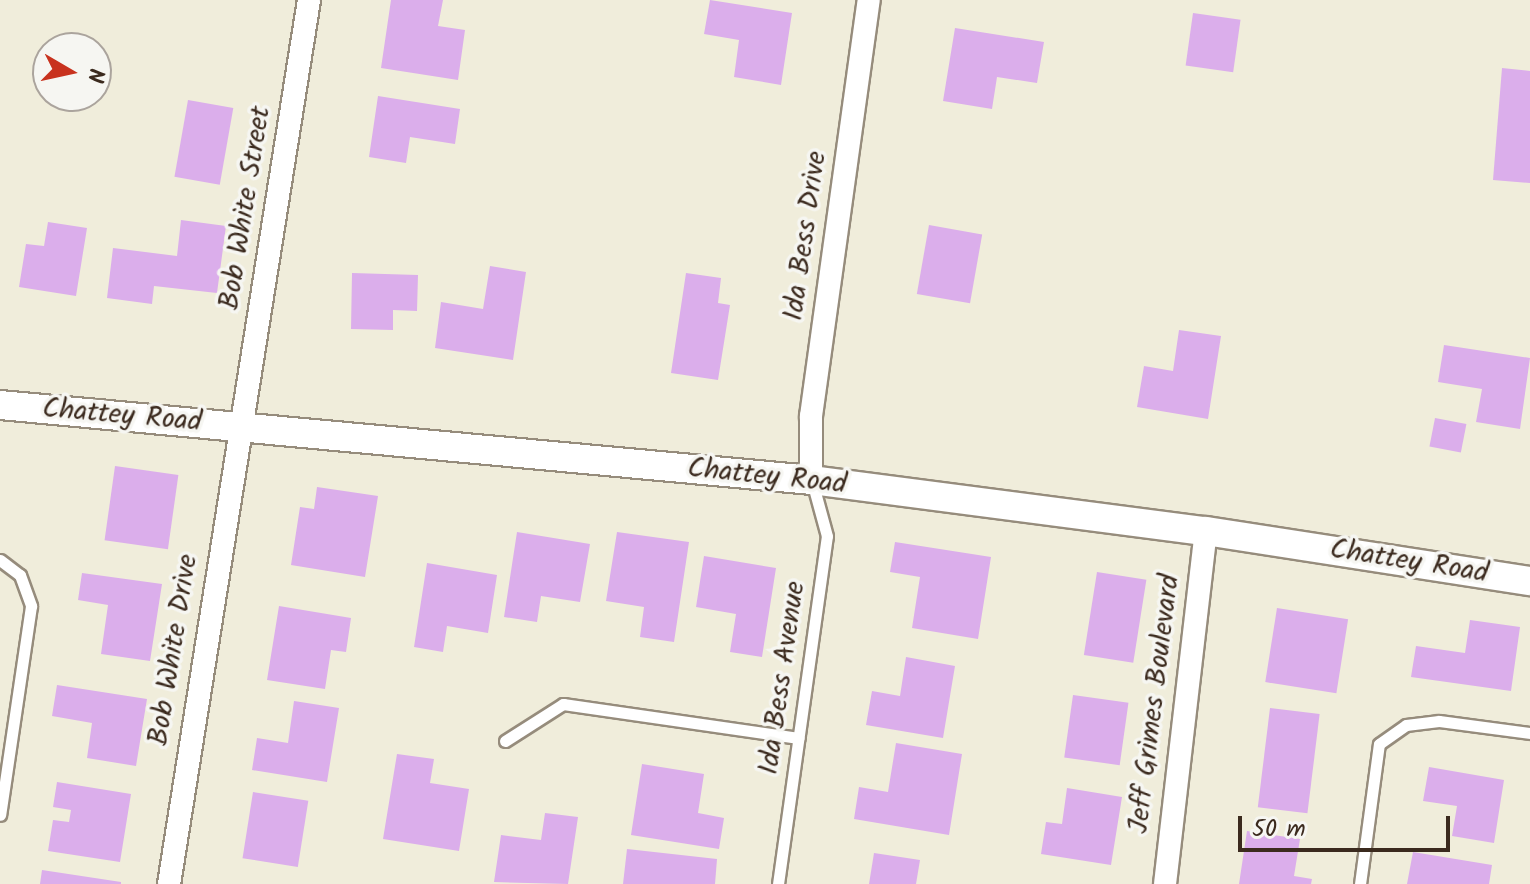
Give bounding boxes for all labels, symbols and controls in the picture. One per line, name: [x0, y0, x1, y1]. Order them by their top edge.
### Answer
north arrow: [32, 32, 112, 112]
text: N: [76, 66, 113, 85]
street label: Bob White Street: [213, 104, 279, 312]
street label: Ida Bess Drive: [777, 149, 835, 323]
street label: Chattey Road: [41, 392, 203, 440]
street label: Chattey Road: [686, 452, 848, 502]
street label: Chattey Road: [1328, 533, 1490, 591]
street label: Bob White Drive: [142, 552, 206, 748]
street label: Jeff Grimes Boulevard: [1122, 573, 1188, 835]
street label: Ida Bess Avenue: [753, 579, 813, 777]
scale bar: [1242, 800, 1454, 850]
text: 50 m: [1252, 810, 1306, 849]

